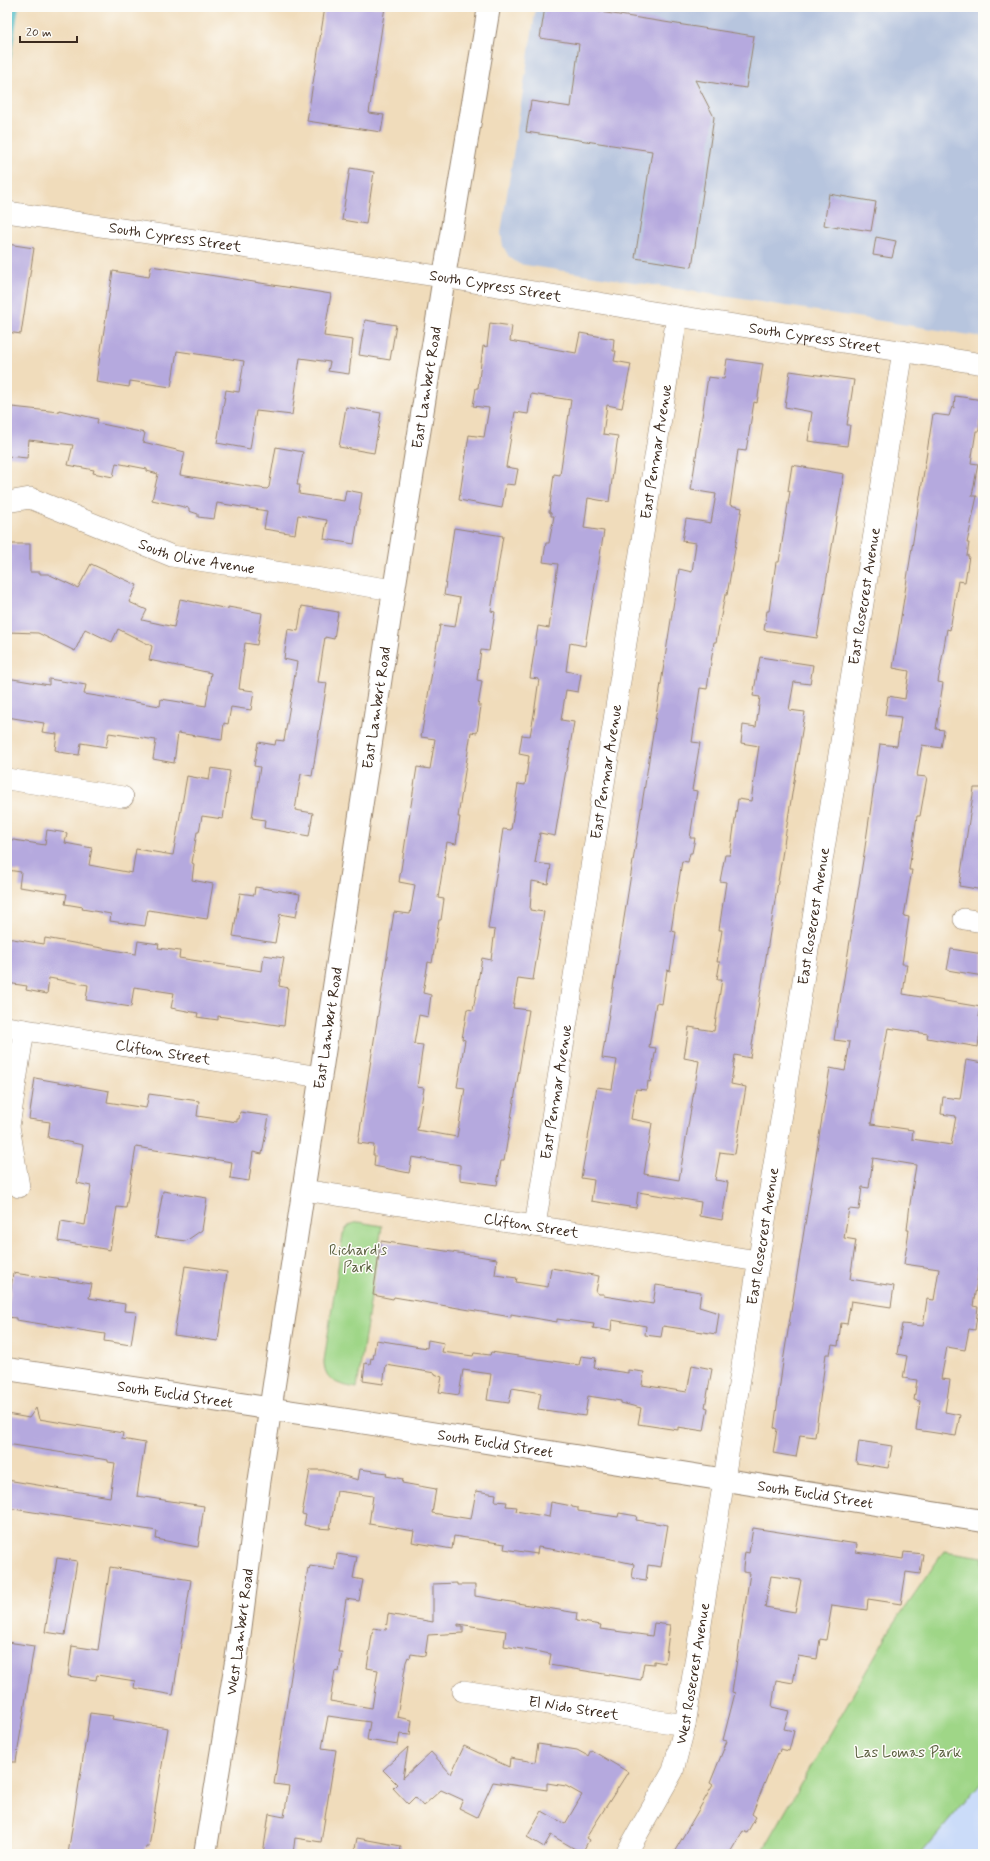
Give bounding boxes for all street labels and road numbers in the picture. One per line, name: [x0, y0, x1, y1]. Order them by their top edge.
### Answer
street label: South Cypress Street: [107, 218, 243, 258]
street label: South Cypress Street: [428, 266, 563, 308]
street label: South Cypress Street: [747, 318, 883, 359]
street label: East Lambert Road: [408, 325, 447, 450]
street label: East Penmar Avenue: [636, 382, 677, 521]
street label: East Rosecrest Avenue: [844, 526, 886, 666]
street label: South Olive Avenue: [135, 534, 256, 580]
street label: East Lambert Road: [358, 645, 396, 770]
street label: East Penmar Avenue: [586, 703, 627, 841]
street label: East Rosecrest Avenue: [794, 846, 835, 986]
street label: East Lambert Road: [310, 966, 348, 1091]
street label: East Penmar Avenue: [537, 1023, 577, 1161]
street label: Clifton Street: [114, 1035, 212, 1070]
street label: East Rosecrest Avenue: [743, 1166, 784, 1306]
street label: Clifton Street: [482, 1209, 580, 1244]
street label: South Euclid Street: [116, 1377, 235, 1414]
street label: South Euclid Street: [436, 1425, 555, 1463]
street label: South Euclid Street: [756, 1476, 875, 1514]
street label: West Lambert Road: [222, 1567, 259, 1697]
street label: West Rosecrest Avenue: [671, 1601, 715, 1747]
street label: El Nido Street: [527, 1692, 620, 1726]

